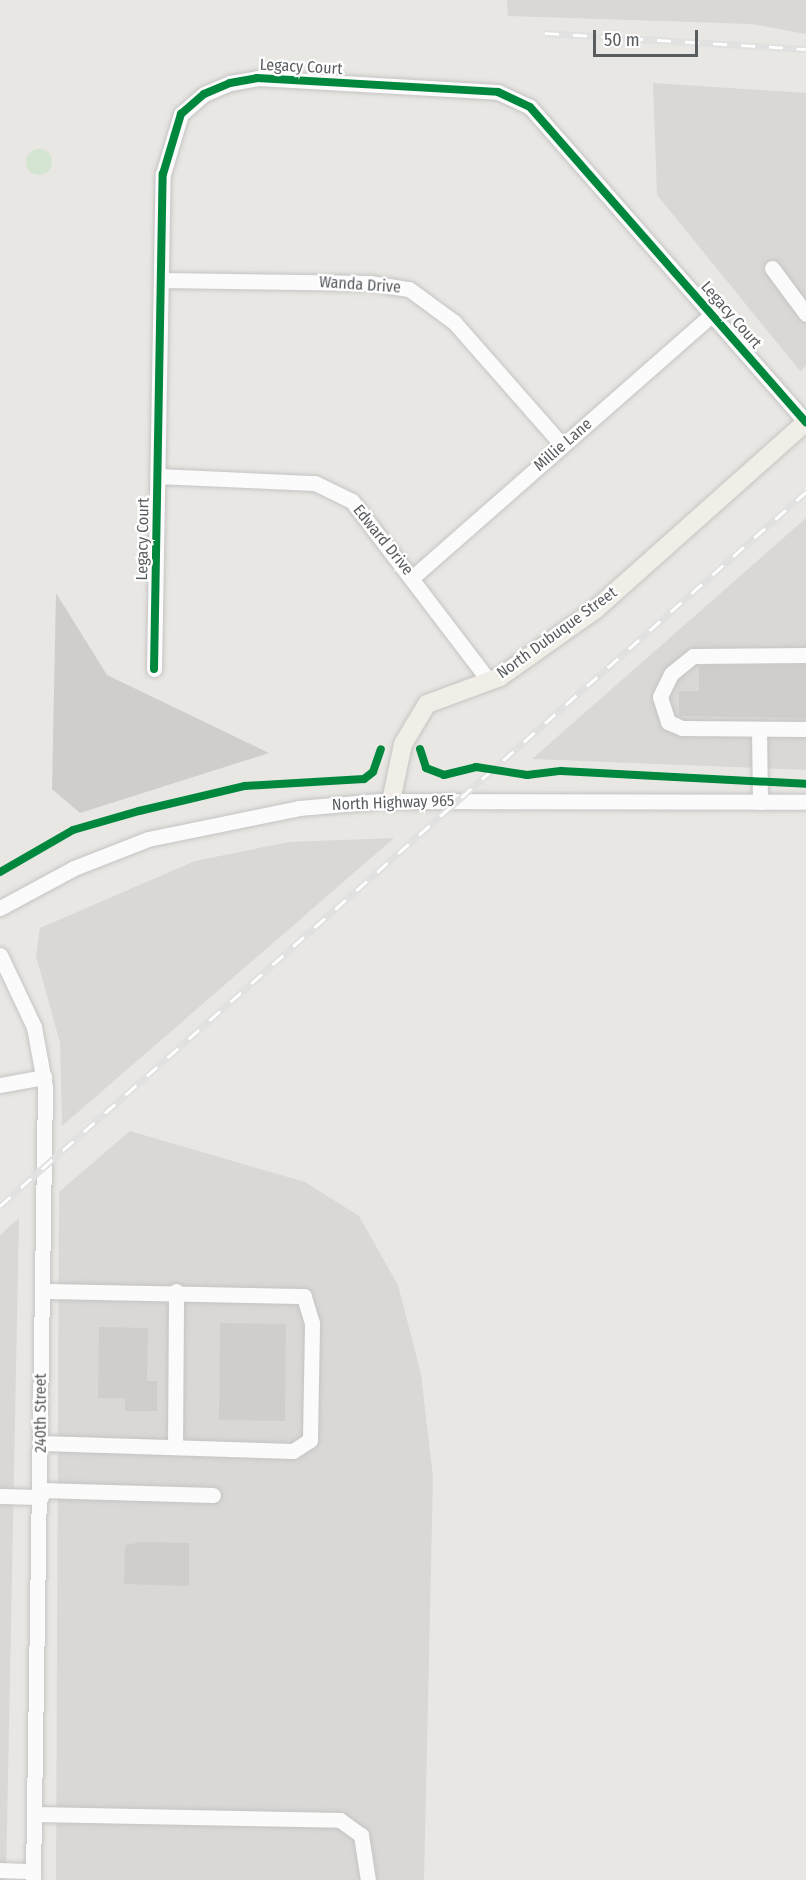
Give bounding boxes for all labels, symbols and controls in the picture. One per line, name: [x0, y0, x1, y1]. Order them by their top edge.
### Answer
scale bar: [596, 18, 701, 56]
text: 50 m: [604, 29, 640, 51]
street label: Legacy Court: [259, 55, 343, 79]
street label: Wanda Drive: [319, 273, 401, 297]
street label: Legacy Court: [697, 277, 765, 353]
street label: Millie Lane: [530, 415, 596, 475]
street label: Legacy Court: [133, 497, 153, 581]
street label: Edward Drive: [349, 501, 417, 579]
street label: North Dubuque Street: [493, 583, 621, 683]
street label: North Highway 965: [331, 791, 455, 815]
street label: 240th Street: [31, 1373, 51, 1453]

